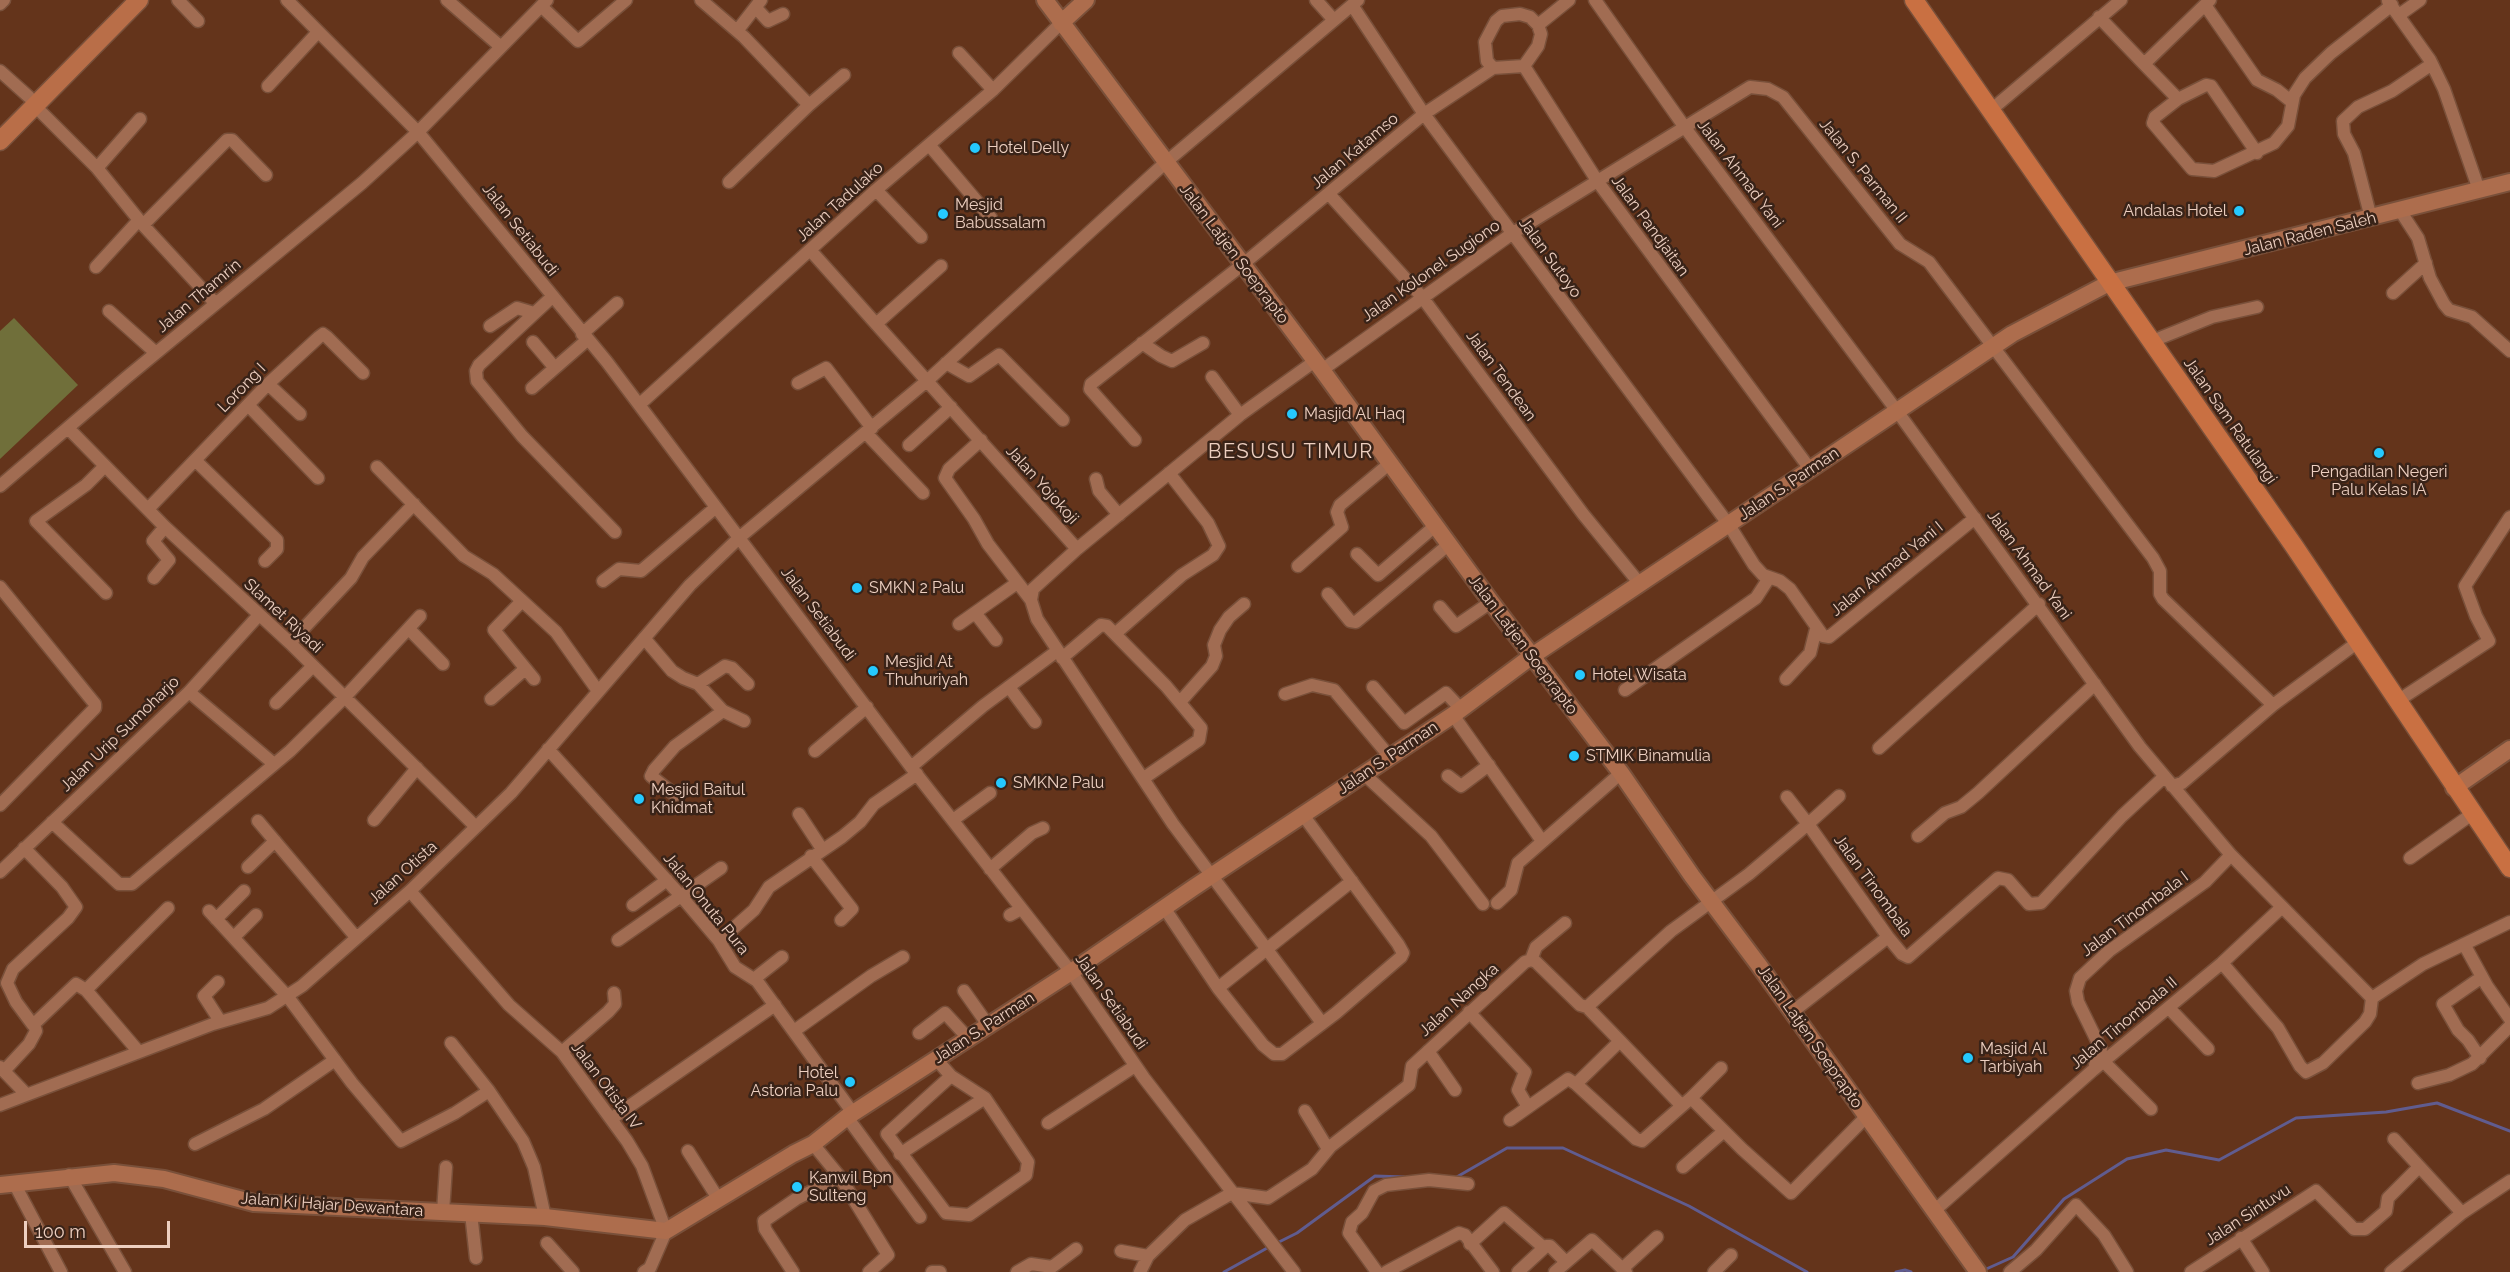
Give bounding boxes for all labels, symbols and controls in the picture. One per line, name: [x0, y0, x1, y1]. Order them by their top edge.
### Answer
street label: Jalan Katamso: [1308, 109, 1402, 193]
street label: Jalan S. Parman II: [1815, 115, 1911, 227]
street label: Jalan Ahmad Yani: [1693, 116, 1787, 232]
place label: Hotel Delly: [987, 138, 1069, 158]
marker: Hotel Delly: [968, 141, 982, 155]
street label: Jalan Tadulako: [793, 158, 887, 246]
street label: Jalan Pandjaitan: [1607, 172, 1693, 280]
street label: Jalan Setiabudi: [478, 180, 562, 280]
street label: Jalan Latjen Soeprapto: [1175, 180, 1293, 328]
place label: Mesjid Babussalam: [955, 195, 1046, 233]
place label: Andalas Hotel: [2123, 201, 2227, 221]
marker: Andalas Hotel: [2232, 204, 2246, 218]
marker: Mesjid Babussalam: [936, 207, 950, 221]
street label: Jalan Raden Saleh: [2242, 208, 2378, 260]
street label: Jalan Sutoyo: [1515, 214, 1585, 302]
street label: Jalan Kolonel Sugiono: [1358, 216, 1504, 326]
street label: Jalan Thamrin: [153, 255, 245, 337]
street label: Jalan Tendean: [1462, 327, 1540, 425]
street label: Jalan Sam Ratulangi: [2179, 354, 2281, 488]
street label: Lorong I: [214, 359, 270, 417]
place label: Masjid Al Haq: [1304, 404, 1405, 424]
marker: Masjid Al Haq: [1285, 407, 1299, 421]
district label: BESUSU TIMUR: [1208, 440, 1374, 464]
street label: Jalan Yojokoji: [1002, 442, 1082, 528]
street label: Jalan S. Parman: [1735, 443, 1843, 525]
marker: Pengadilan Negeri Palu Kelas IA: [2372, 446, 2386, 460]
place label: Pengadilan Negeri Palu Kelas IA: [2310, 462, 2448, 500]
street label: Jalan Ahmad Yani: [1983, 506, 2075, 624]
street label: Jalan Ahmad Yani I: [1827, 518, 1947, 620]
street label: Jalan Setiabudi: [777, 563, 859, 665]
street label: Jalan Latjen Soeprapto: [1464, 571, 1582, 719]
street label: Slamet Riyadi: [240, 575, 326, 657]
place label: SMKN 2 Palu: [869, 578, 964, 598]
marker: SMKN 2 Palu: [850, 581, 864, 595]
place label: Mesjid At Thuhuriyah: [885, 652, 968, 690]
marker: Mesjid At Thuhuriyah: [866, 664, 880, 678]
place label: Hotel Wisata: [1592, 665, 1687, 685]
marker: Hotel Wisata: [1573, 668, 1587, 682]
street label: Jalan Urip Sumoharjo: [56, 672, 184, 796]
street label: Jalan S. Parman: [1334, 717, 1442, 799]
place label: STMIK Binamulia: [1586, 746, 1711, 766]
marker: STMIK Binamulia: [1567, 749, 1581, 763]
place label: SMKN2 Palu: [1013, 773, 1104, 793]
marker: SMKN2 Palu: [994, 776, 1008, 790]
place label: Mesjid Baitul Khidmat: [651, 780, 745, 818]
marker: Mesjid Baitul Khidmat: [632, 792, 646, 806]
street label: Jalan Tinombala: [1830, 831, 1916, 941]
street label: Jalan Otista: [365, 837, 441, 909]
street label: Jalan Onuta Pura: [659, 849, 753, 959]
street label: Jalan Tinombala I: [2078, 867, 2192, 961]
street label: Jalan Setiabudi: [1071, 951, 1151, 1053]
street label: Jalan Nangka: [1415, 959, 1503, 1041]
street label: Jalan Latjen Soeprapto: [1753, 962, 1867, 1112]
street label: Jalan Tinombala II: [2067, 973, 2181, 1073]
street label: Jalan S. Parman: [930, 988, 1038, 1068]
street label: Jalan Otista IV: [567, 1039, 645, 1133]
place label: Masjid Al Tarbiyah: [1980, 1039, 2047, 1077]
marker: Masjid Al Tarbiyah: [1961, 1051, 1975, 1065]
place label: Hotel Astoria Palu: [750, 1063, 838, 1101]
marker: Hotel Astoria Palu: [843, 1075, 857, 1089]
place label: Kanwil Bpn Sulteng: [809, 1168, 892, 1206]
marker: Kanwil Bpn Sulteng: [790, 1180, 804, 1194]
street label: Jalan Sintuvu: [2202, 1180, 2294, 1250]
street label: Jalan Ki Hajar Dewantara: [240, 1189, 424, 1221]
scale bar: [27, 1209, 172, 1247]
text: 100 m: [35, 1221, 86, 1242]

